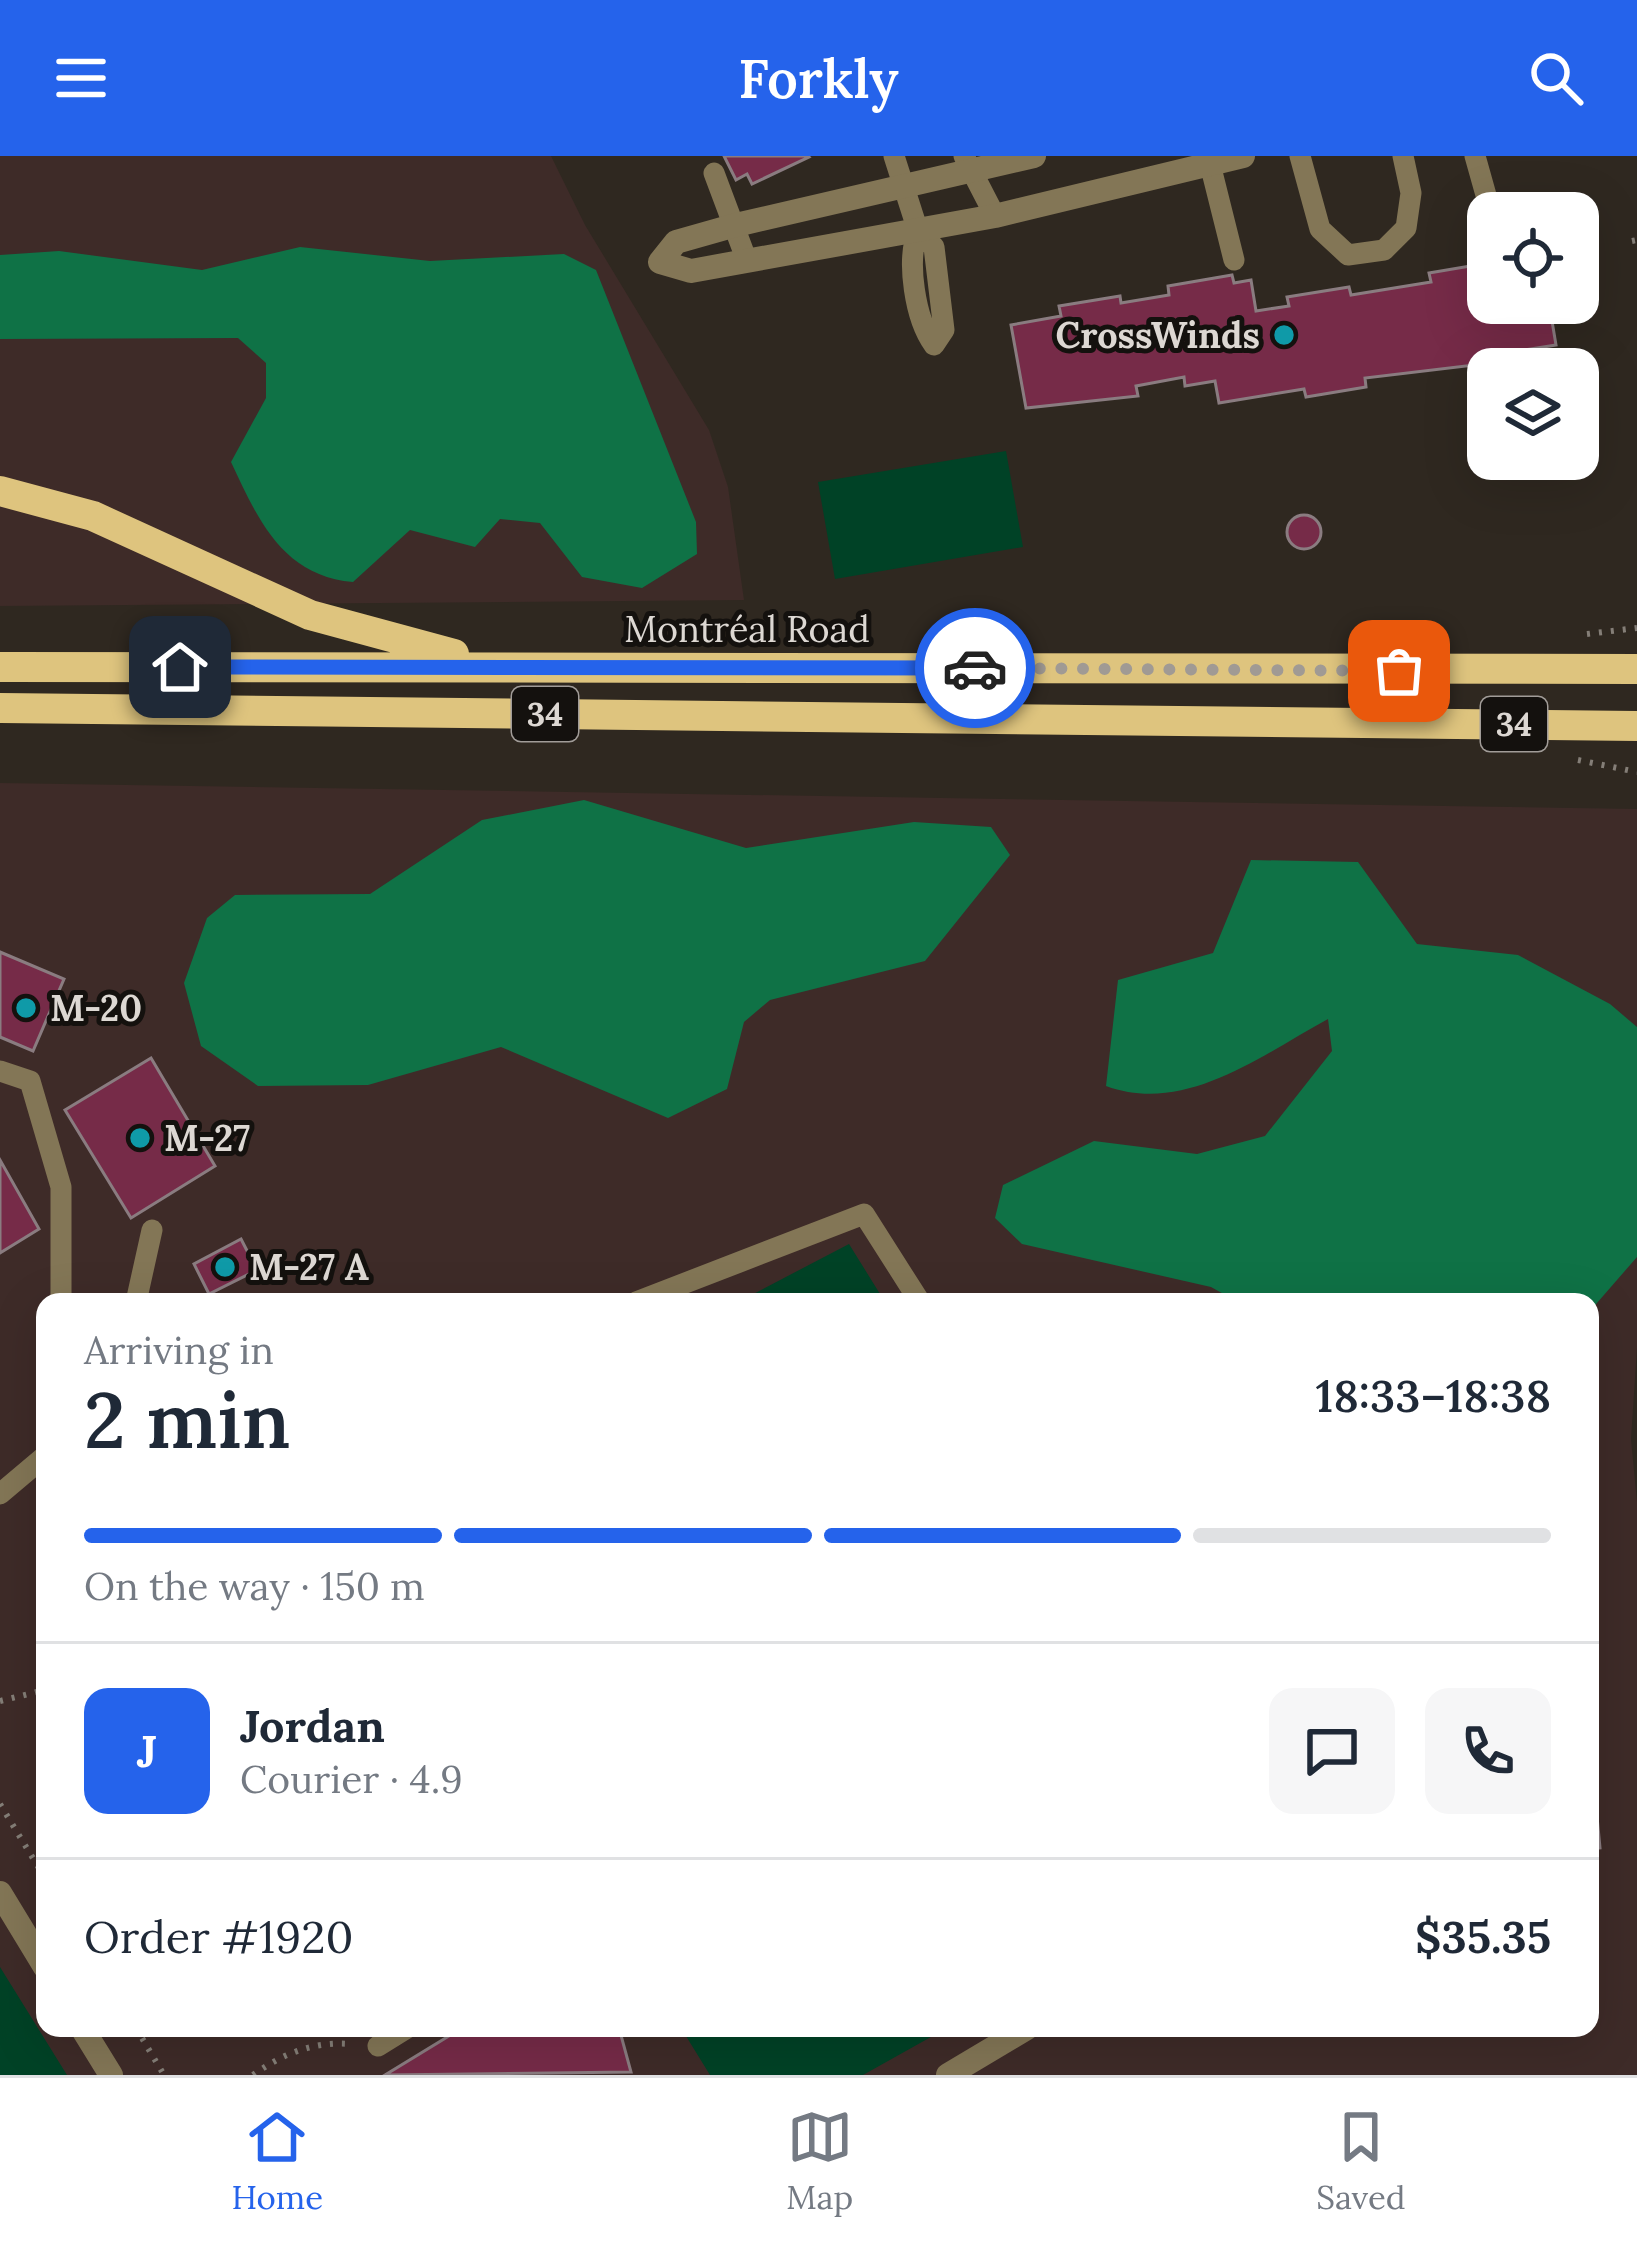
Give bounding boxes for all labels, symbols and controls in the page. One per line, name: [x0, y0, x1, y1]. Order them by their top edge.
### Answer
text: Forkly: [738, 44, 899, 113]
icon: menu: [48, 45, 114, 111]
icon: search: [1523, 45, 1589, 111]
map controls: [1467, 192, 1599, 480]
button: locate: [1467, 192, 1599, 324]
place label: CrossWinds: [1055, 312, 1260, 358]
marker: CrossWinds: [1271, 322, 1297, 348]
button: layers: [1467, 348, 1599, 480]
street label: Montréal Road: [624, 606, 870, 652]
courier: [915, 608, 1035, 728]
pin: [129, 616, 231, 718]
pin: [1348, 620, 1450, 722]
icon: home: [147, 634, 213, 700]
icon: car: [942, 635, 1008, 701]
icon: bag: [1366, 638, 1432, 704]
road number: 34: [512, 687, 578, 741]
road number: 34: [1481, 697, 1547, 751]
place label: M-20: [50, 985, 142, 1031]
marker: M-20: [13, 995, 39, 1021]
place label: M-27: [164, 1115, 250, 1161]
marker: M-27: [127, 1125, 153, 1151]
place label: M-27 A: [249, 1244, 369, 1290]
marker: M-27 A: [212, 1254, 238, 1280]
text: Arriving in: [84, 1325, 274, 1375]
text: 18:33–18:38: [1316, 1367, 1551, 1424]
text: 2 min: [84, 1370, 291, 1469]
text: On the way · 150 m: [84, 1561, 425, 1611]
button: chat: [1269, 1688, 1395, 1814]
button: phone: [1425, 1688, 1551, 1814]
text: Jordan: [240, 1697, 385, 1754]
text: J: [137, 1722, 157, 1779]
text: Courier · 4.9: [240, 1754, 463, 1804]
text: Order #1920: [84, 1908, 353, 1965]
text: $35.35: [1415, 1908, 1551, 1965]
tab: Home: [231, 2104, 323, 2218]
tab: Map: [786, 2104, 853, 2218]
tab: Saved: [1316, 2104, 1405, 2218]

